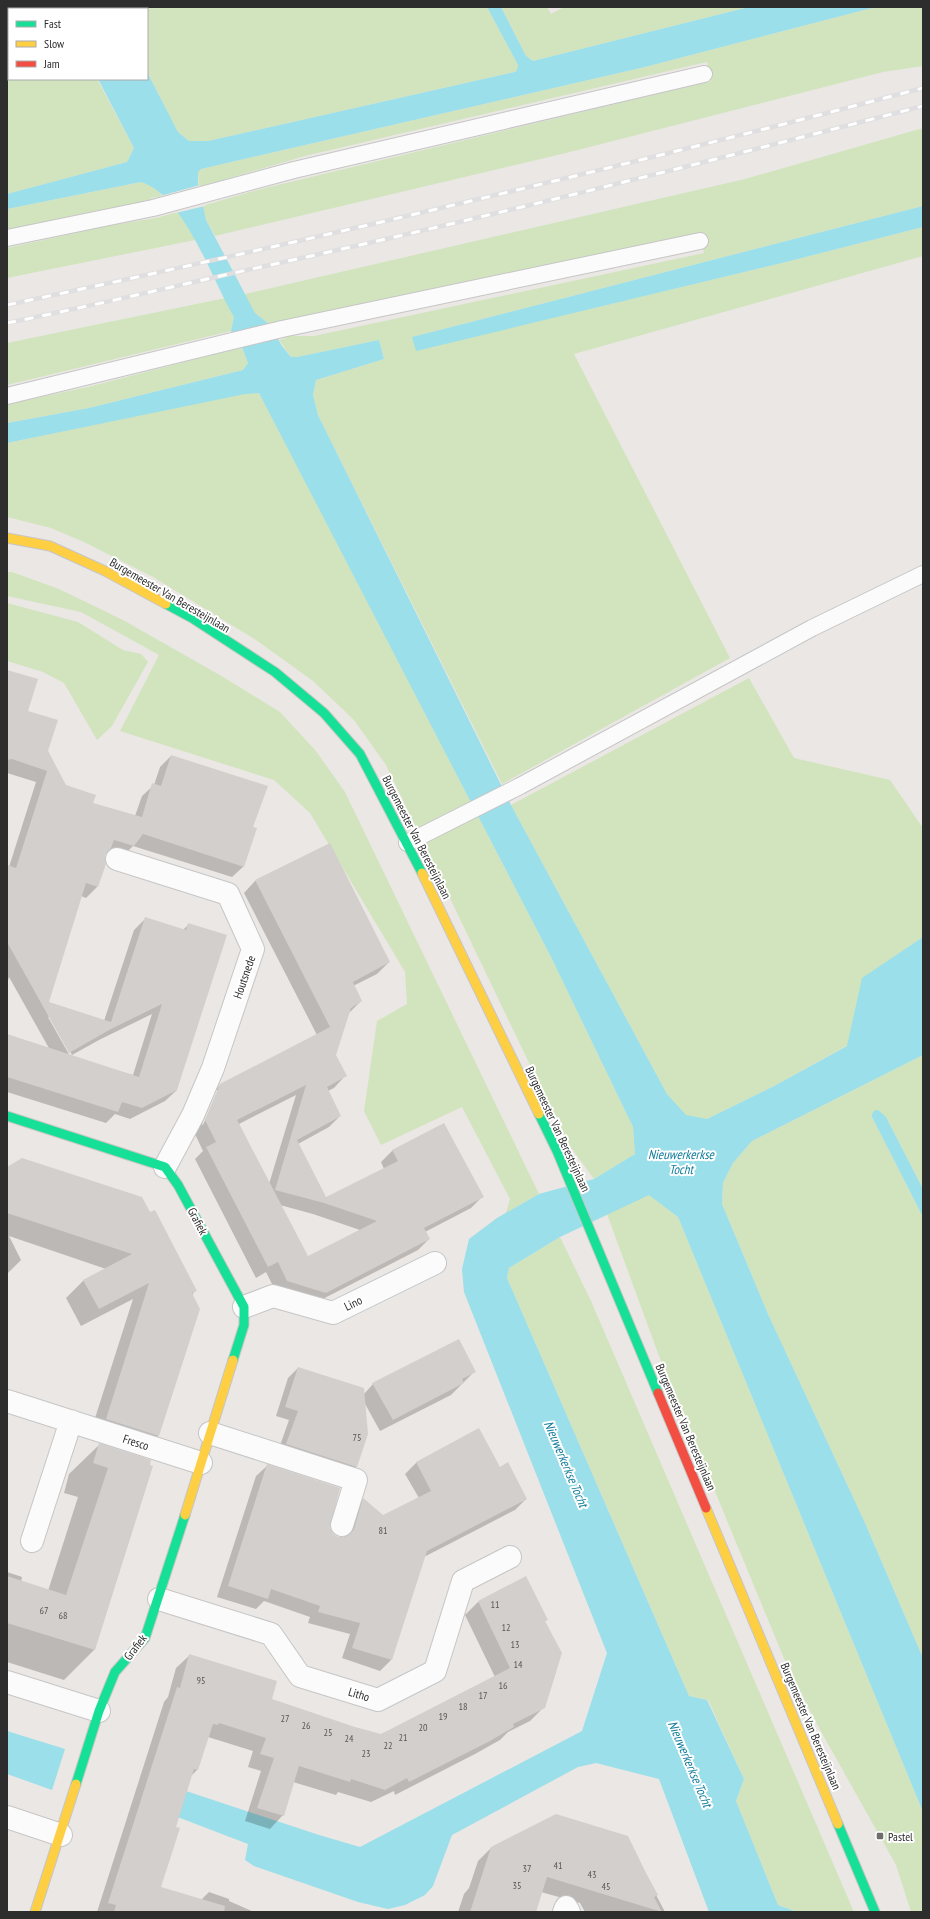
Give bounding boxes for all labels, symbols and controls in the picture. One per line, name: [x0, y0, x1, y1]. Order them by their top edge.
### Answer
legend: [8, 8, 148, 80]
text: Fast: [44, 16, 62, 31]
text: Slow: [44, 36, 65, 51]
text: Jam: [43, 56, 60, 71]
street label: Burgemeester Van Beresteijnlaan: [107, 554, 233, 636]
street label: Burgemeester Van Beresteijnlaan: [379, 773, 455, 901]
street label: Houtsnede: [230, 953, 258, 1001]
street label: Burgemeester Van Beresteijnlaan: [522, 1064, 594, 1194]
water label: Nieuwerkerkse Tocht: [648, 1146, 716, 1178]
street label: Grafiek: [185, 1205, 212, 1238]
street label: Lino: [342, 1292, 364, 1314]
street label: Burgemeester Van Beresteijnlaan: [652, 1361, 720, 1493]
water label: Nieuwerkerkse Tocht: [540, 1418, 592, 1511]
street label: Fresco: [121, 1431, 151, 1453]
house number: 75: [353, 1431, 362, 1444]
house number: 81: [379, 1524, 388, 1537]
house number: 11: [491, 1598, 500, 1611]
house number: 67: [40, 1604, 49, 1617]
house number: 68: [59, 1609, 68, 1622]
house number: 12: [502, 1621, 511, 1634]
street label: Grafiek: [120, 1631, 150, 1663]
house number: 13: [511, 1638, 520, 1651]
house number: 14: [514, 1658, 523, 1671]
street label: Burgemeester Van Beresteijnlaan: [777, 1660, 845, 1792]
house number: 95: [197, 1674, 206, 1687]
house number: 16: [499, 1679, 508, 1692]
street label: Litho: [347, 1684, 371, 1704]
house number: 17: [479, 1689, 488, 1702]
house number: 18: [459, 1700, 468, 1713]
house number: 19: [439, 1710, 448, 1723]
house number: 27: [281, 1712, 290, 1725]
water label: Nieuwerkerkse Tocht: [664, 1718, 716, 1811]
house number: 26: [302, 1719, 311, 1732]
house number: 20: [419, 1721, 428, 1734]
house number: 25: [324, 1726, 333, 1739]
house number: 21: [399, 1731, 408, 1744]
house number: 24: [345, 1732, 354, 1745]
house number: 22: [384, 1739, 393, 1752]
house number: 23: [362, 1747, 371, 1760]
place label: Pastel: [888, 1829, 913, 1844]
marker: Pastel: [875, 1831, 885, 1841]
house number: 41: [554, 1859, 563, 1872]
house number: 37: [523, 1862, 532, 1875]
house number: 43: [588, 1868, 597, 1881]
house number: 35: [513, 1879, 522, 1892]
house number: 45: [602, 1880, 611, 1893]

